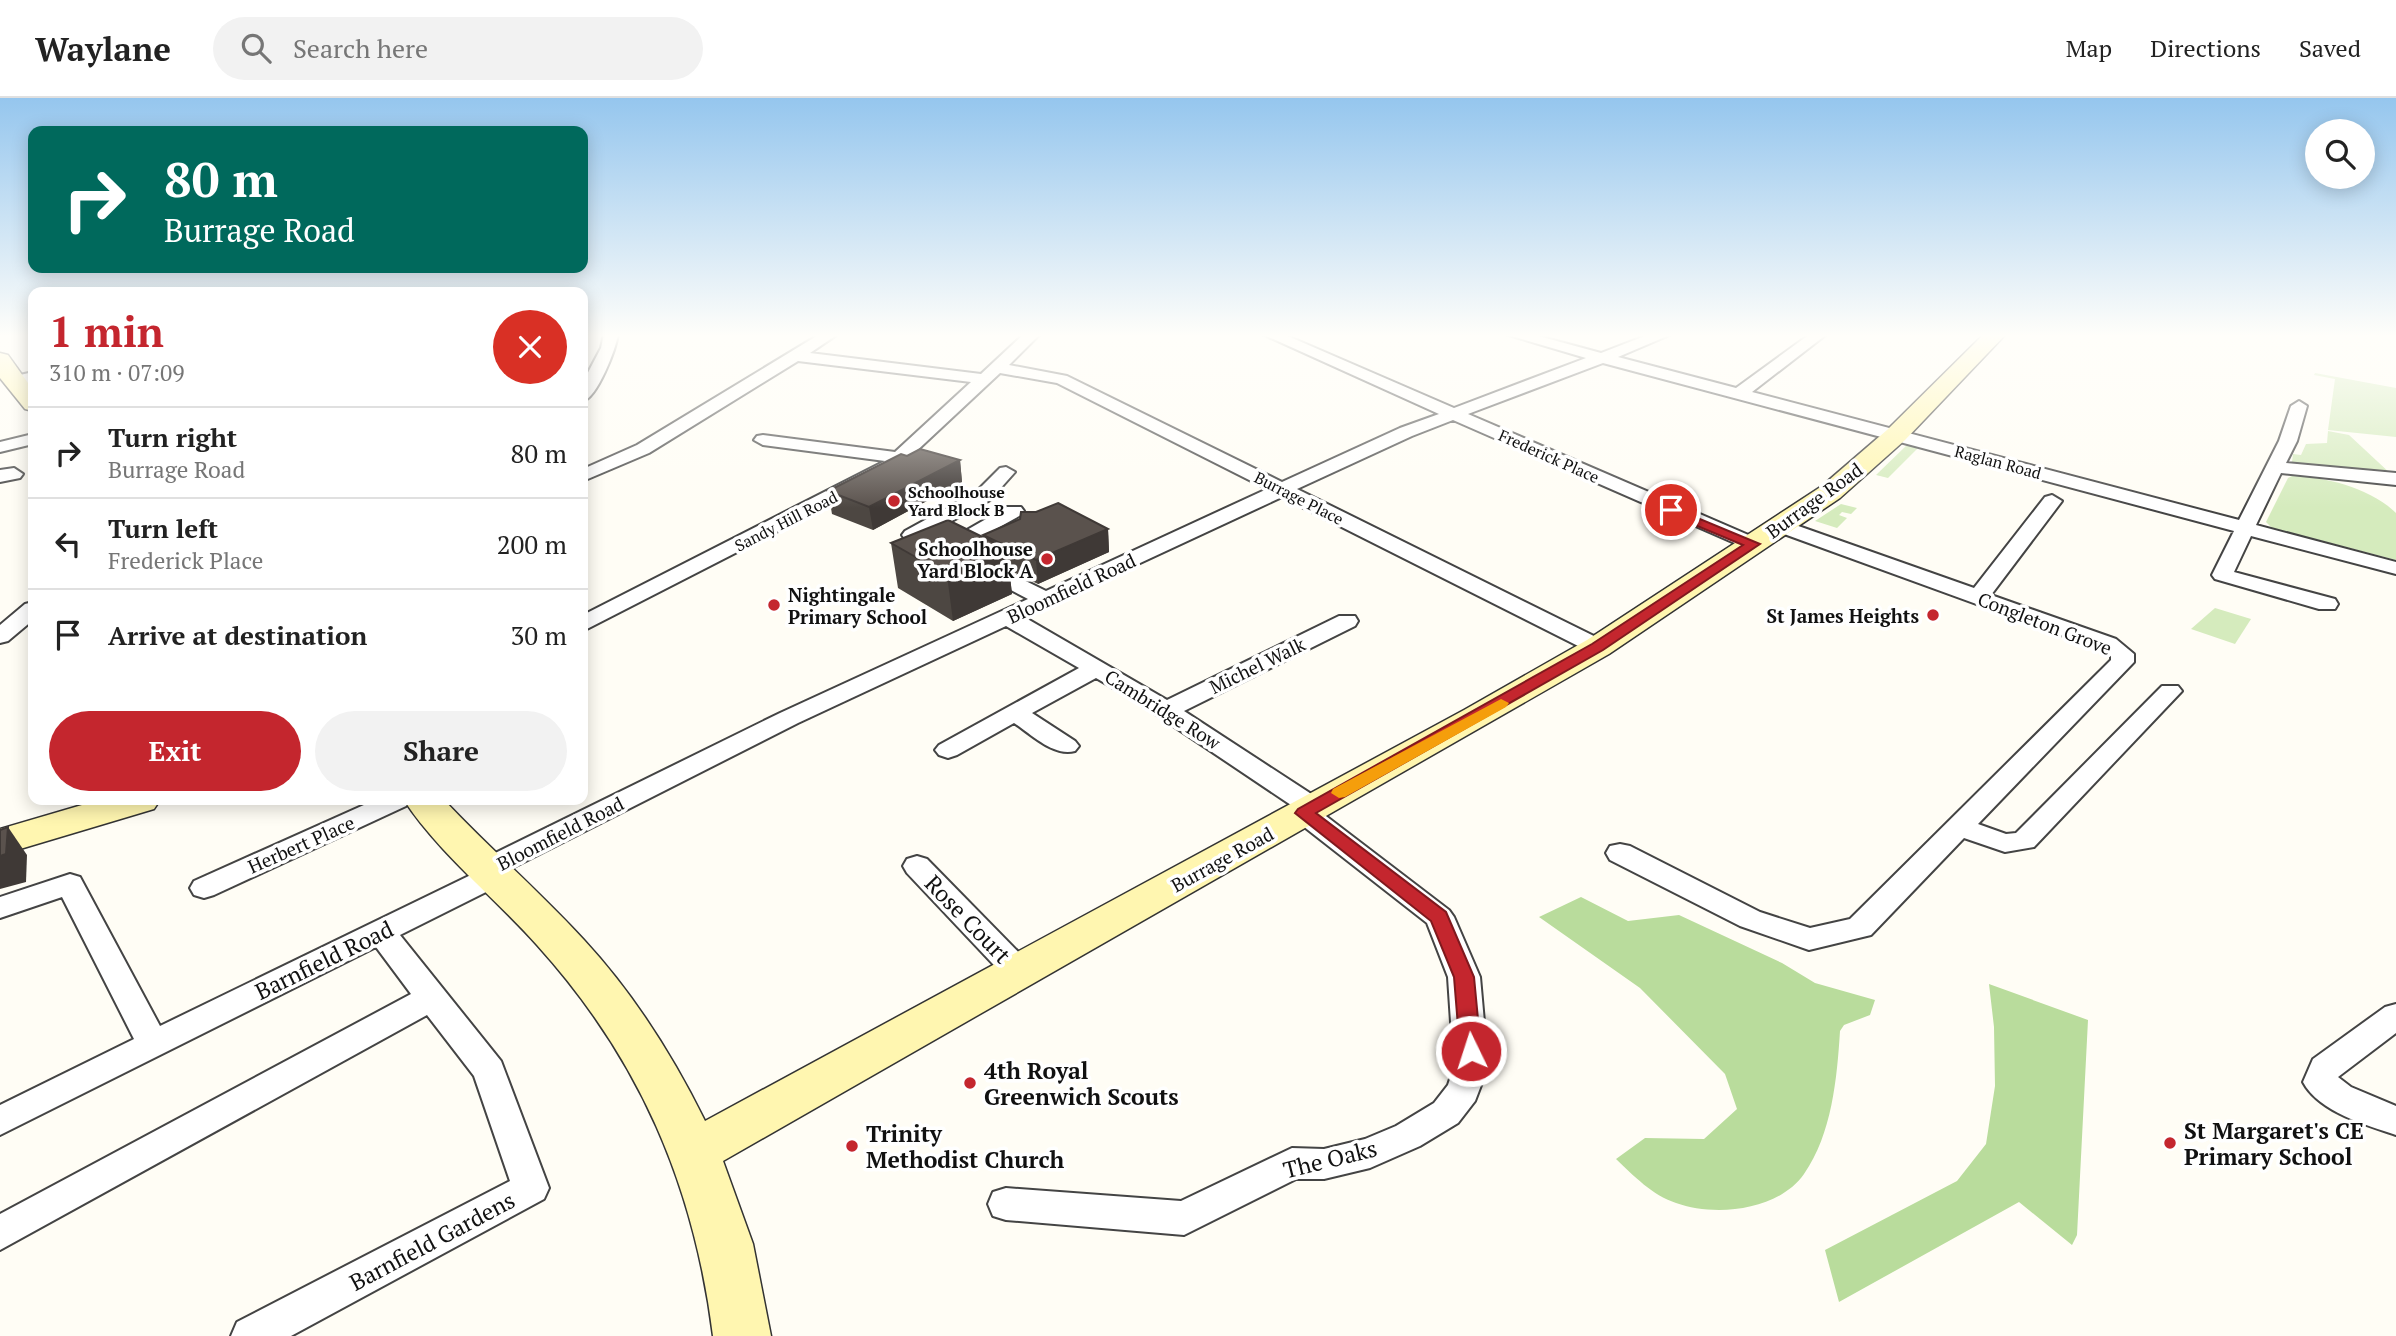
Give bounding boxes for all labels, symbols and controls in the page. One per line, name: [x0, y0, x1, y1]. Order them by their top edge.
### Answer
search box: [213, 17, 703, 80]
text: Waylane: [35, 27, 171, 70]
icon: search: [237, 29, 275, 67]
text: Search here: [293, 31, 428, 65]
text: Map: [2066, 32, 2112, 64]
text: Directions: [2150, 32, 2261, 64]
text: Saved: [2299, 32, 2361, 64]
map controls: [2305, 119, 2375, 189]
button: search: [2305, 119, 2375, 189]
text: 80 m: [164, 146, 278, 211]
icon: right: [49, 154, 140, 245]
text: Burrage Road: [164, 209, 355, 251]
text: 1 min: [49, 303, 164, 359]
button: close: [493, 310, 567, 384]
text: 310 m · 07:09: [49, 357, 184, 388]
text: Turn right: [108, 420, 237, 454]
street label: Frederick Place: [1495, 424, 1603, 488]
icon: right: [49, 434, 87, 472]
text: 80 m: [511, 436, 567, 470]
street label: Raglan Road: [1952, 440, 2044, 484]
text: Burrage Road: [108, 454, 245, 485]
street label: Burrage Road: [1761, 456, 1868, 543]
street label: Burrage Place: [1251, 466, 1347, 530]
pin: [1641, 480, 1701, 540]
place label: Schoolhouse Yard Block B: [908, 481, 1005, 521]
street label: Sandy Hill Road: [731, 486, 841, 556]
icon: arrive: [1652, 491, 1690, 529]
marker: Schoolhouse Yard Block B: [886, 493, 902, 509]
text: Turn left: [108, 511, 218, 545]
icon: left: [49, 525, 87, 563]
text: 200 m: [497, 527, 567, 561]
place label: Schoolhouse Yard Block A: [917, 536, 1033, 583]
text: Frederick Place: [108, 545, 263, 576]
street label: Bloomfield Road: [1003, 547, 1140, 629]
marker: Schoolhouse Yard Block A: [1039, 551, 1055, 567]
place label: Nightingale Primary School: [788, 582, 927, 629]
street label: Congleton Grove: [1974, 586, 2116, 660]
marker: Nightingale Primary School: [766, 597, 782, 613]
place label: St James Heights: [1767, 603, 1919, 628]
marker: St James Heights: [1925, 607, 1941, 623]
icon: arrive: [49, 616, 87, 654]
text: Arrive at destination: [108, 618, 367, 652]
text: 30 m: [511, 618, 567, 652]
street label: Michel Walk: [1205, 631, 1309, 699]
street label: Cambridge Row: [1100, 663, 1227, 755]
button: Exit: [49, 711, 301, 791]
button: Share: [315, 711, 567, 791]
street label: Bloomfield Road: [492, 790, 628, 876]
street label: Herbert Place: [244, 809, 358, 879]
street label: Burrage Road: [1166, 820, 1278, 897]
street label: Rose Court: [918, 868, 1018, 970]
street label: Barnfield Road: [250, 913, 399, 1007]
position arrow: [1434, 1014, 1508, 1088]
place label: 4th Royal Greenwich Scouts: [984, 1055, 1179, 1112]
marker: 4th Royal Greenwich Scouts: [962, 1075, 978, 1091]
place label: St Margaret's CE Primary School: [2184, 1115, 2364, 1172]
place label: Trinity Methodist Church: [866, 1118, 1065, 1175]
street label: The Oaks: [1280, 1132, 1380, 1186]
marker: St Margaret's CE Primary School: [2162, 1135, 2178, 1151]
marker: Trinity Methodist Church: [844, 1138, 860, 1154]
street label: Barnfield Gardens: [344, 1184, 520, 1298]

